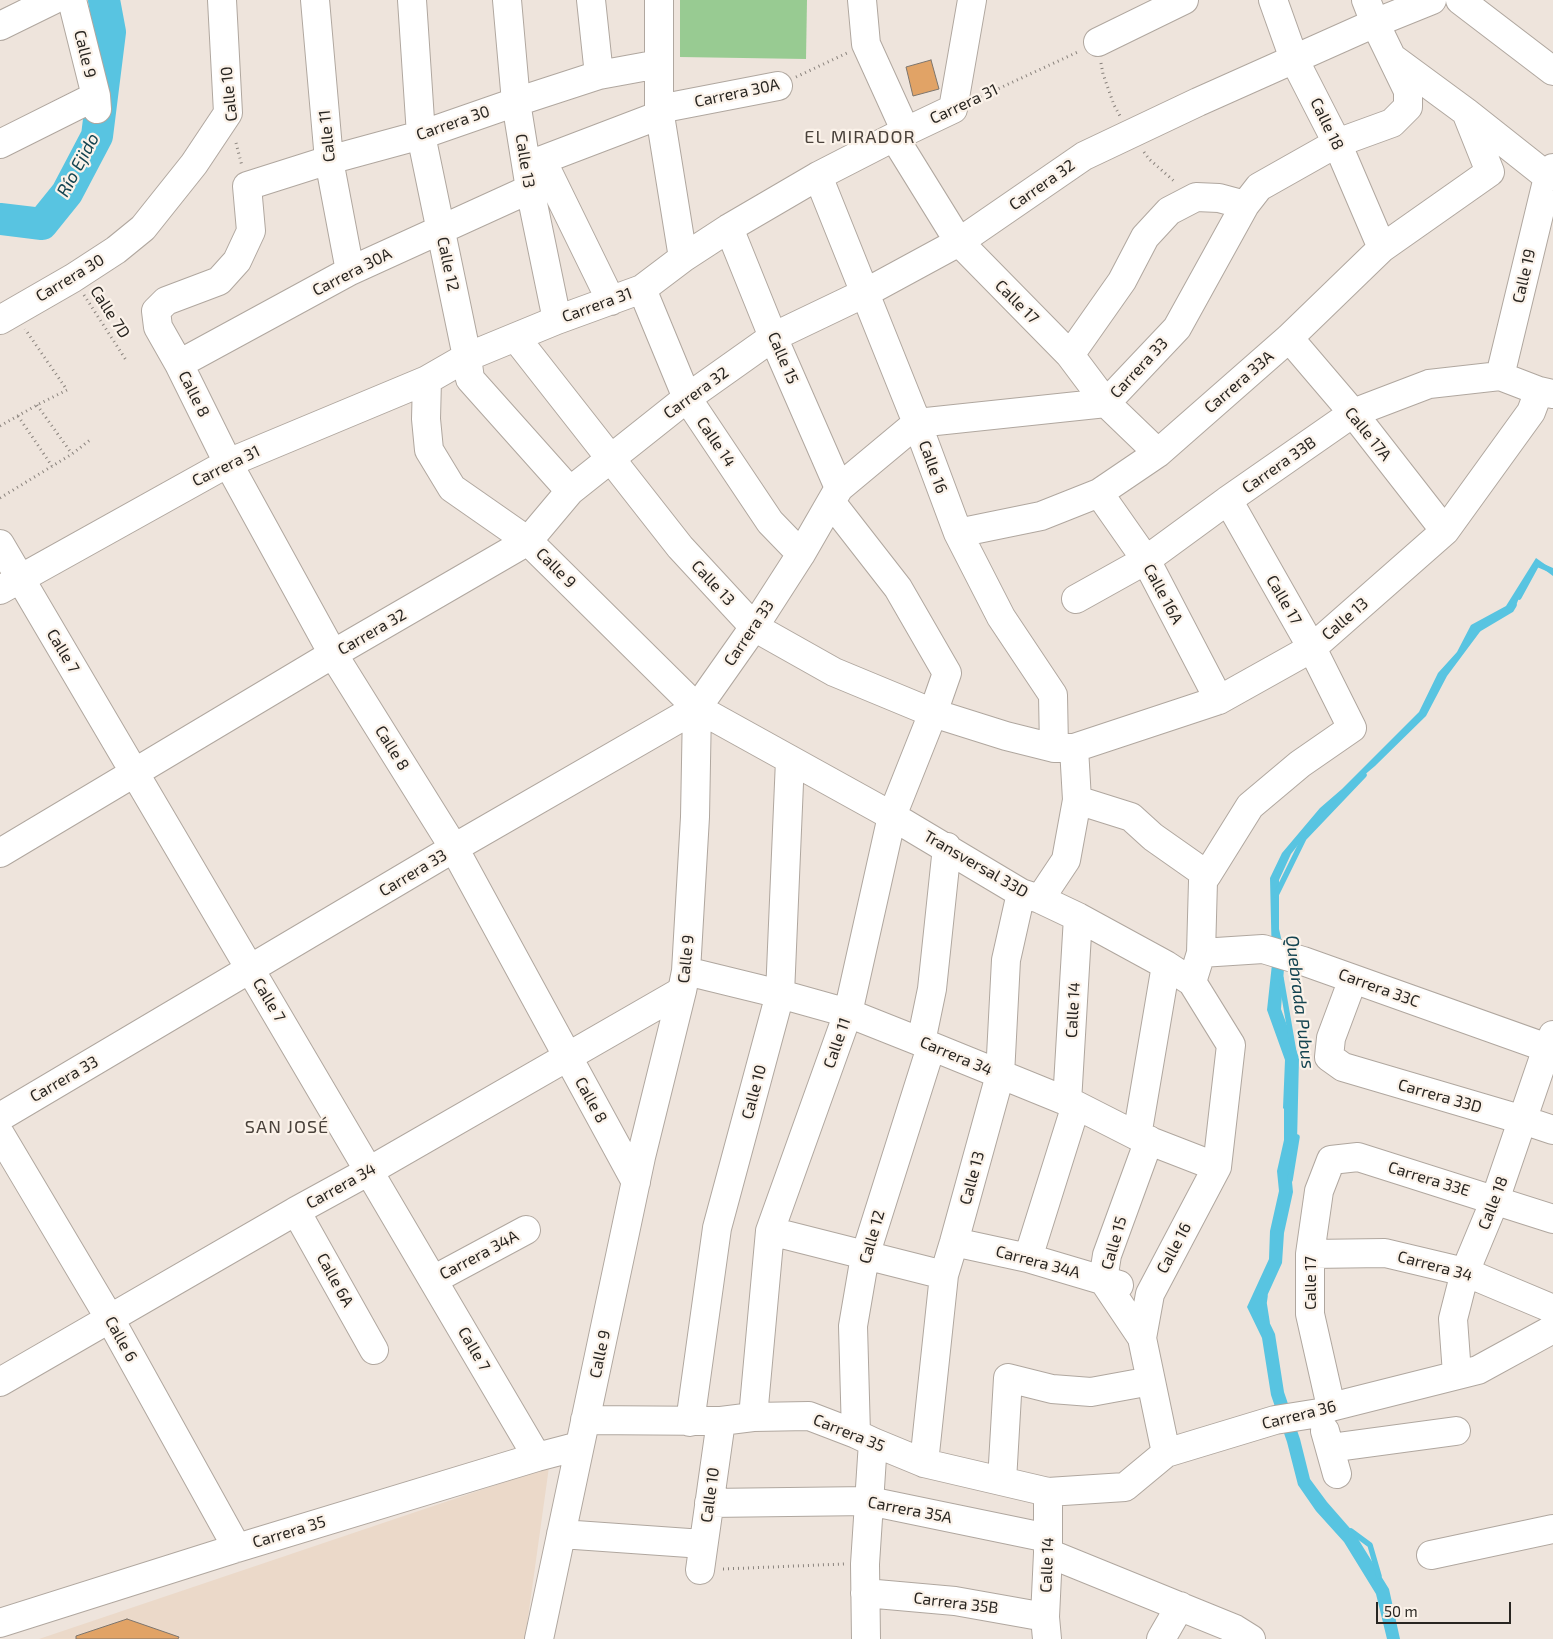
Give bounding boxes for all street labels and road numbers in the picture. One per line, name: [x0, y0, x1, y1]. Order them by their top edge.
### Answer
street label: Calle 9: [70, 28, 100, 80]
street label: Calle 10: [217, 65, 241, 123]
street label: Carrera 30A: [693, 75, 781, 111]
street label: Carrera 31: [927, 80, 1001, 128]
street label: Calle 18: [1306, 95, 1348, 153]
street label: Carrera 30: [414, 101, 492, 145]
street label: Calle 11: [315, 109, 339, 163]
street label: Calle 13: [511, 132, 539, 190]
street label: Carrera 32: [1005, 155, 1079, 215]
street label: Calle 12: [433, 235, 463, 293]
street label: Carrera 30A: [309, 244, 395, 300]
street label: Calle 19: [1508, 247, 1540, 305]
street label: Carrera 30: [32, 250, 108, 306]
street label: Calle 17: [991, 276, 1043, 328]
street label: Calle 7D: [86, 282, 134, 342]
street label: Carrera 31: [559, 283, 635, 327]
street label: Calle 15: [764, 329, 802, 387]
street label: Carrera 33: [1106, 334, 1172, 402]
street label: Carrera 33A: [1200, 347, 1278, 417]
street label: Carrera 32: [660, 363, 732, 423]
street label: Calle 8: [174, 368, 214, 420]
street label: Calle 17A: [1341, 403, 1395, 465]
street label: Calle 14: [692, 414, 740, 470]
street label: Carrera 33B: [1238, 433, 1320, 497]
street label: Calle 16: [915, 438, 951, 496]
street label: Carrera 31: [189, 441, 263, 491]
street label: Calle 9: [532, 544, 580, 592]
street label: Calle 13: [687, 556, 739, 610]
street label: Calle 16A: [1139, 561, 1187, 627]
street label: Calle 17: [1262, 572, 1306, 628]
street label: Calle 13: [1318, 594, 1372, 644]
street label: Carrera 33: [720, 596, 778, 670]
street label: Carrera 32: [334, 605, 410, 659]
street label: Calle 7: [42, 626, 84, 676]
street label: Calle 8: [371, 722, 413, 774]
street label: Transversal 33D: [920, 826, 1032, 902]
street label: Carrera 33: [376, 845, 450, 901]
street label: Calle 9: [674, 934, 698, 984]
street label: Carrera 33C: [1336, 964, 1422, 1012]
street label: Calle 7: [248, 975, 290, 1025]
street label: Calle 14: [1062, 982, 1084, 1038]
street label: Calle 11: [819, 1015, 855, 1071]
street label: Carrera 34: [917, 1032, 995, 1080]
street label: Carrera 33: [26, 1052, 102, 1106]
street label: Calle 10: [738, 1063, 770, 1121]
street label: Calle 8: [571, 1074, 611, 1126]
street label: Carrera 33D: [1396, 1075, 1484, 1117]
street label: Calle 13: [956, 1149, 988, 1207]
street label: Carrera 33E: [1386, 1157, 1472, 1201]
street label: Carrera 34: [303, 1159, 379, 1213]
street label: Calle 18: [1474, 1174, 1512, 1232]
street label: Calle 12: [855, 1208, 889, 1266]
street label: Calle 15: [1097, 1214, 1131, 1272]
street label: Calle 16: [1153, 1219, 1195, 1277]
street label: Carrera 34A: [436, 1226, 522, 1284]
street label: Carrera 34A: [994, 1242, 1082, 1282]
street label: Carrera 34: [1396, 1247, 1474, 1285]
street label: Calle 6A: [312, 1250, 358, 1310]
street label: Calle 17: [1301, 1256, 1321, 1310]
street label: Calle 6: [101, 1313, 141, 1365]
street label: Calle 7: [454, 1324, 494, 1374]
street label: Calle 9: [586, 1328, 614, 1380]
street label: Carrera 36: [1260, 1396, 1338, 1434]
street label: Carrera 35: [810, 1410, 888, 1456]
street label: Calle 10: [697, 1466, 723, 1524]
street label: Carrera 35A: [866, 1492, 954, 1528]
street label: Carrera 35: [250, 1512, 328, 1552]
street label: Calle 14: [1036, 1537, 1058, 1593]
street label: Carrera 35B: [913, 1588, 999, 1618]

